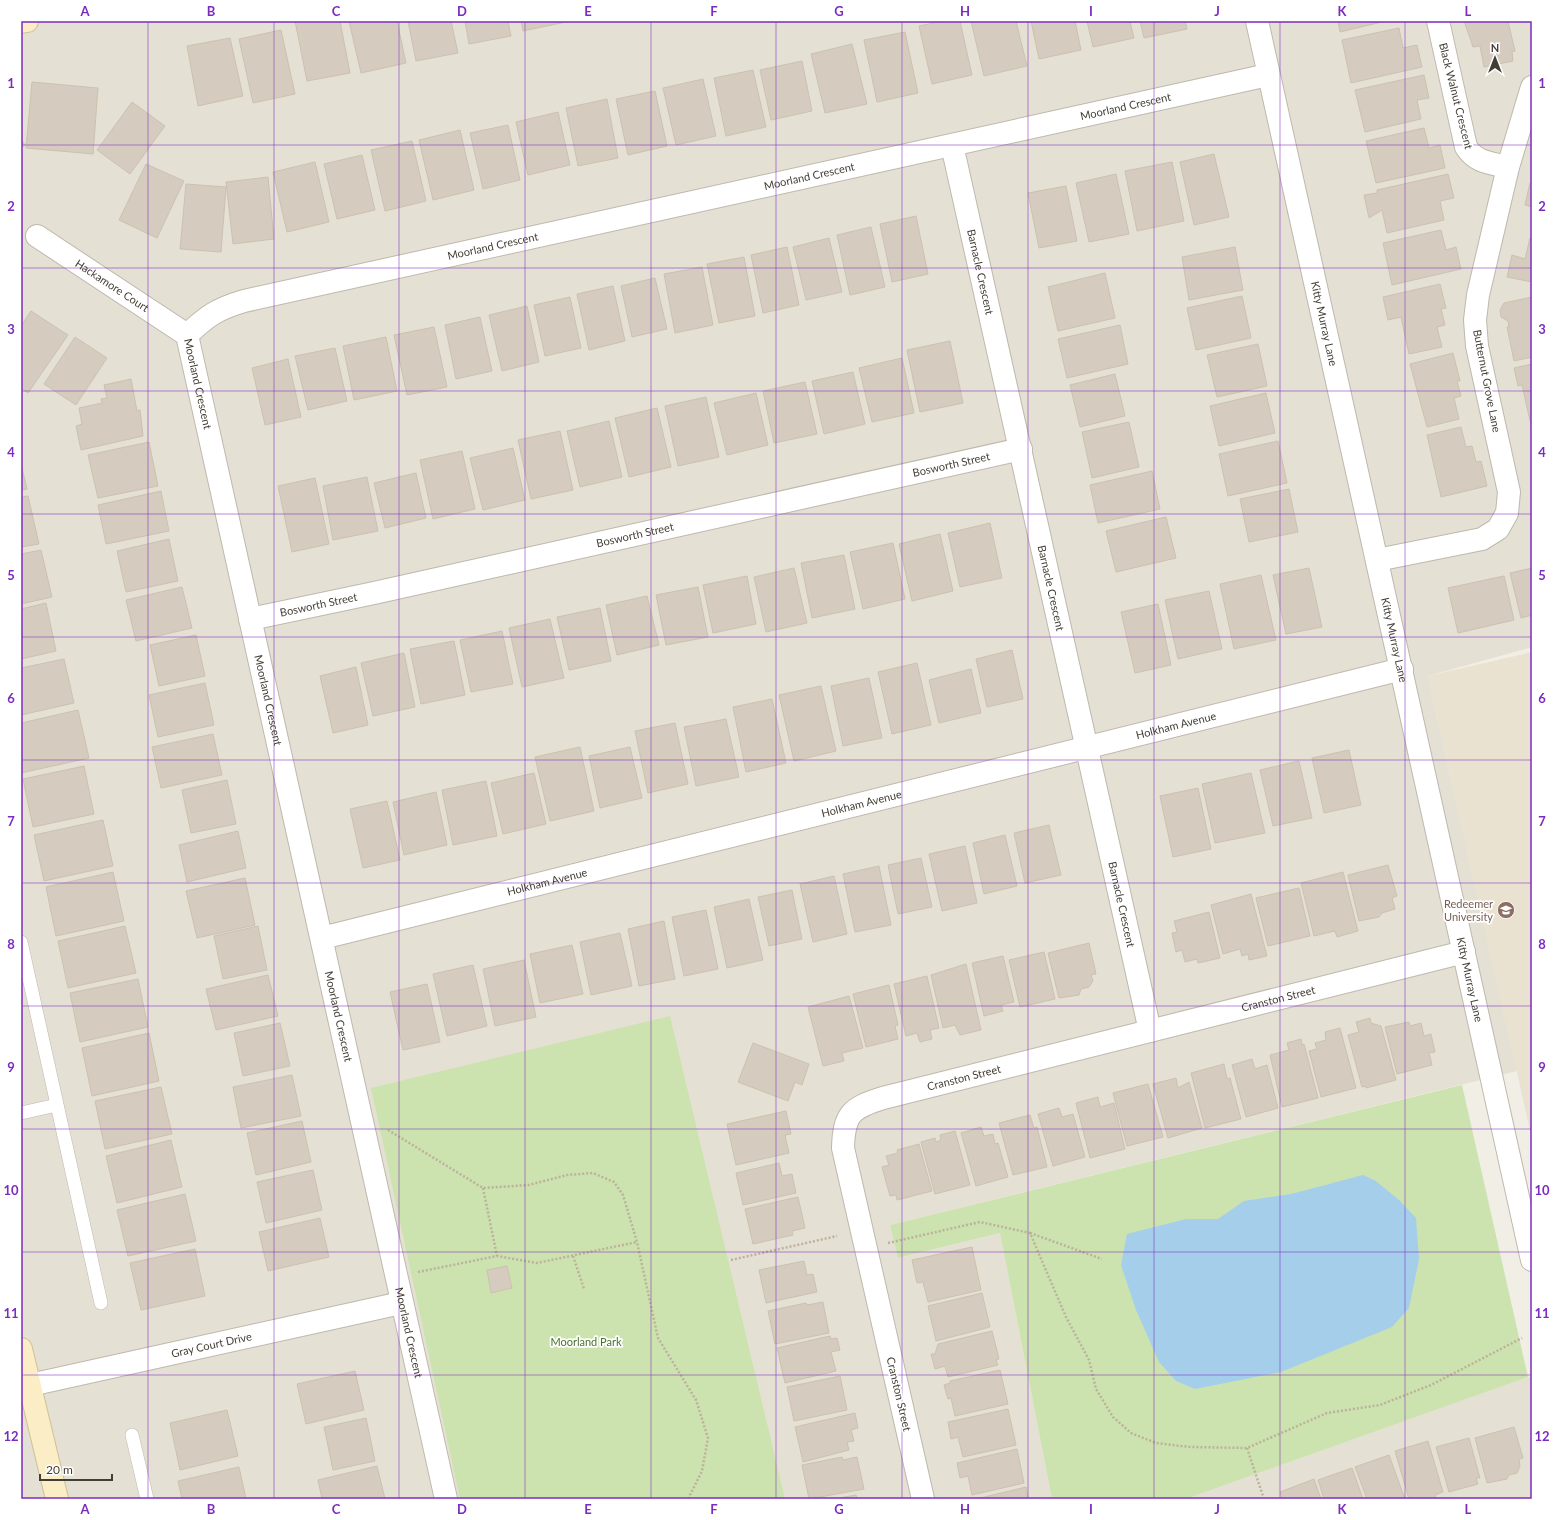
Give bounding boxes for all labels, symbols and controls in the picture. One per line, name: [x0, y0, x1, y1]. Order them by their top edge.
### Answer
text: A: [79, 3, 90, 19]
text: B: [207, 3, 216, 19]
text: C: [332, 3, 341, 19]
text: D: [457, 3, 467, 19]
text: E: [584, 3, 592, 19]
text: F: [710, 3, 718, 19]
text: G: [834, 3, 844, 19]
text: H: [960, 3, 970, 19]
text: I: [1089, 3, 1093, 19]
text: J: [1214, 3, 1220, 19]
text: K: [1338, 3, 1348, 19]
text: L: [1465, 3, 1472, 19]
north arrow: [1475, 38, 1515, 78]
street label: Black Walnut Crescent: [1437, 41, 1476, 150]
text: N: [1491, 41, 1499, 54]
text: 1: [7, 75, 15, 91]
text: 1: [1538, 75, 1546, 91]
street label: Moorland Crescent: [1079, 90, 1172, 122]
street label: Moorland Crescent: [763, 159, 856, 192]
text: 2: [7, 198, 15, 214]
text: 2: [1538, 198, 1546, 214]
street label: Barnacle Crescent: [965, 228, 997, 316]
street label: Moorland Crescent: [446, 229, 539, 262]
street label: Hackamore Court: [73, 256, 152, 314]
street label: Kitty Murray Lane: [1309, 280, 1340, 367]
text: 3: [7, 321, 15, 337]
text: 3: [1538, 321, 1546, 337]
street label: Butternut Grove Lane: [1471, 328, 1504, 434]
street label: Moorland Crescent: [182, 337, 215, 430]
text: 4: [7, 444, 15, 460]
text: 4: [1538, 444, 1546, 460]
street label: Bosworth Street: [911, 449, 991, 479]
street label: Bosworth Street: [595, 520, 675, 549]
street label: Barnacle Crescent: [1036, 544, 1067, 632]
text: 5: [7, 567, 15, 583]
text: 5: [1538, 567, 1546, 583]
street label: Bosworth Street: [278, 590, 358, 619]
street label: Kitty Murray Lane: [1379, 596, 1411, 684]
street label: Moorland Crescent: [252, 653, 285, 747]
text: 6: [7, 690, 15, 706]
text: 6: [1538, 690, 1546, 706]
street label: Holkham Avenue: [1134, 709, 1217, 741]
street label: Holkham Avenue: [820, 787, 903, 819]
text: 7: [7, 813, 15, 829]
text: 7: [1538, 813, 1546, 829]
street label: Barnacle Crescent: [1106, 860, 1138, 948]
street label: Holkham Avenue: [506, 865, 589, 898]
place label: Redeemer University: [1444, 897, 1493, 923]
school or university icon: Redeemer University: [1496, 900, 1516, 920]
text: 8: [7, 936, 15, 952]
street label: Kitty Murray Lane: [1455, 936, 1486, 1023]
text: 8: [1538, 936, 1546, 952]
street label: Moorland Crescent: [323, 970, 355, 1063]
street label: Cranston Street: [1240, 983, 1316, 1014]
text: 9: [7, 1059, 15, 1075]
text: 9: [1538, 1059, 1546, 1075]
street label: Cranston Street: [926, 1062, 1002, 1093]
text: 10: [3, 1182, 19, 1198]
text: 10: [1534, 1182, 1550, 1198]
street label: Moorland Crescent: [393, 1286, 426, 1379]
text: 11: [3, 1305, 19, 1321]
text: 11: [1534, 1305, 1550, 1321]
street label: Gray Court Drive: [170, 1329, 253, 1360]
park label: Moorland Park: [550, 1335, 622, 1348]
street label: Cranston Street: [885, 1356, 914, 1432]
text: 12: [3, 1428, 19, 1444]
text: 12: [1534, 1428, 1550, 1444]
scale bar: [40, 1456, 112, 1482]
text: 20 m: [46, 1462, 73, 1477]
text: A: [79, 1501, 90, 1517]
text: B: [207, 1501, 216, 1517]
text: C: [332, 1501, 341, 1517]
text: D: [457, 1501, 467, 1517]
text: E: [584, 1501, 592, 1517]
text: F: [710, 1501, 718, 1517]
text: G: [834, 1501, 844, 1517]
text: H: [960, 1501, 970, 1517]
text: I: [1089, 1501, 1093, 1517]
text: J: [1214, 1501, 1220, 1517]
text: K: [1338, 1501, 1348, 1517]
text: L: [1465, 1501, 1472, 1517]

